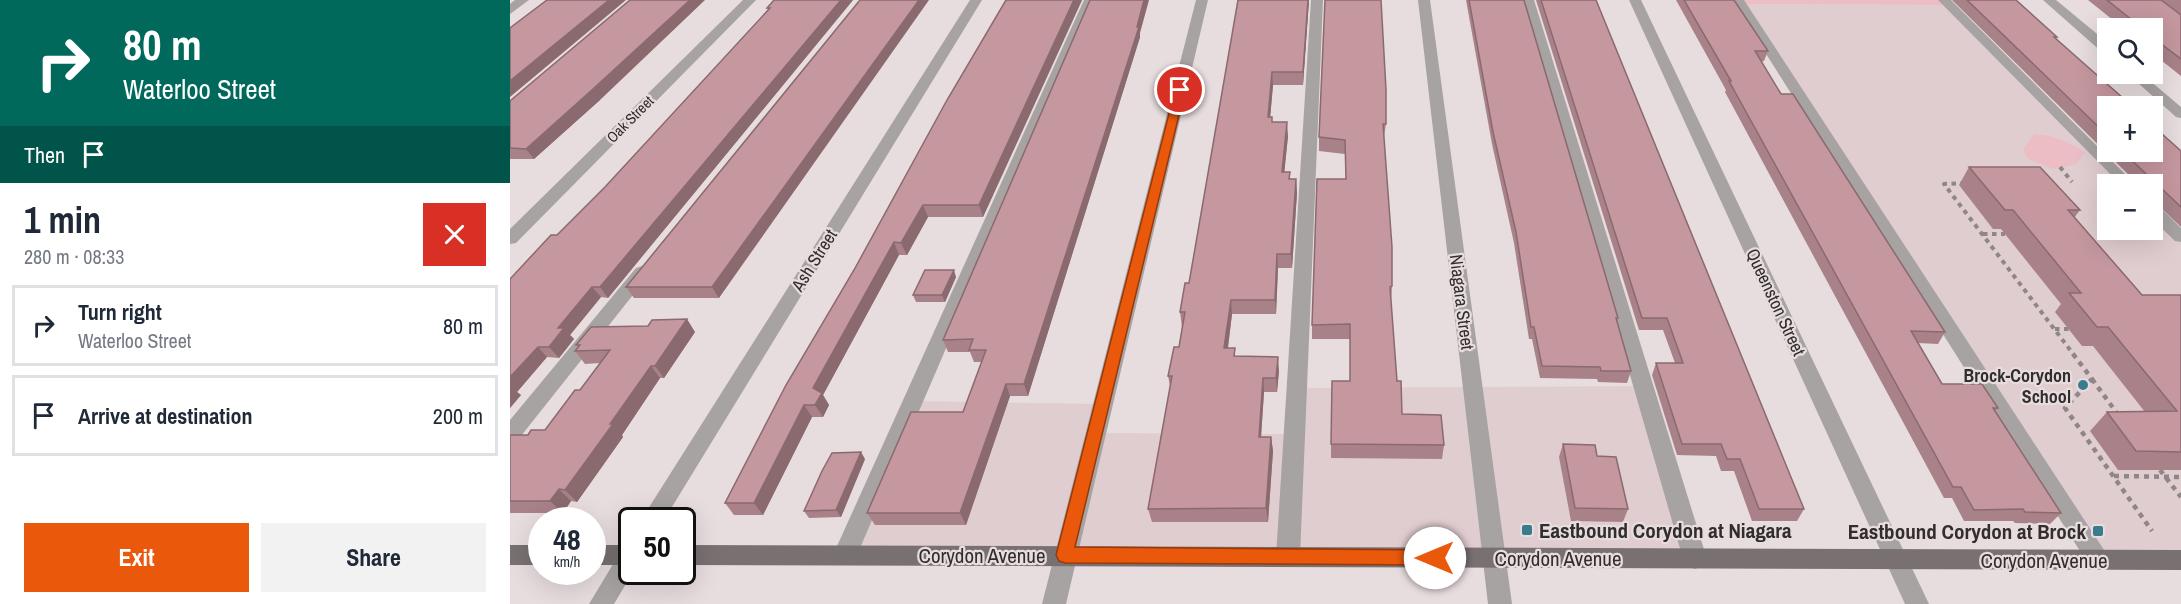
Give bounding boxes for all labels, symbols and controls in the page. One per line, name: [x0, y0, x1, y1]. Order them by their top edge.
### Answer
text: 80 m: [123, 17, 202, 73]
map controls: [2097, 18, 2163, 240]
button: search: [2097, 18, 2163, 84]
icon: right: [24, 24, 102, 102]
pin: [1154, 64, 1205, 115]
text: Waterloo Street: [123, 71, 276, 107]
icon: arrive: [1163, 73, 1196, 106]
street label: Oak Street: [602, 90, 659, 147]
button: +: [2097, 96, 2163, 162]
icon: arrive: [77, 138, 110, 171]
text: Then: [24, 140, 65, 170]
button: −: [2097, 174, 2163, 240]
text: 1 min: [24, 196, 101, 244]
button: close: [423, 203, 486, 266]
street label: Ash Street: [785, 224, 843, 297]
text: 280 m · 08:33: [24, 243, 124, 270]
street label: Queenston Street: [1740, 244, 1812, 360]
street label: Niagara Street: [1444, 253, 1480, 351]
text: Turn right: [78, 297, 162, 327]
icon: right: [27, 309, 60, 342]
text: 80 m: [443, 311, 483, 341]
text: Waterloo Street: [78, 327, 191, 354]
place label: Brock-Corydon School: [1964, 363, 2071, 409]
marker: Brock-Corydon School: [2076, 378, 2090, 392]
icon: arrive: [27, 399, 60, 432]
text: Arrive at destination: [78, 401, 252, 431]
text: 200 m: [433, 401, 483, 431]
speed limit sign: 50: [618, 507, 696, 585]
place label: Eastbound Corydon at Niagara: [1539, 516, 1792, 545]
place label: Eastbound Corydon at Brock: [1848, 517, 2086, 546]
text: 48: [553, 519, 581, 559]
button: Exit: [24, 523, 249, 592]
button: Share: [261, 523, 486, 592]
marker: Eastbound Corydon at Niagara: [1520, 523, 1534, 537]
marker: Eastbound Corydon at Brock: [2091, 524, 2105, 538]
position arrow: [1403, 526, 1467, 590]
street label: Corydon Avenue: [918, 541, 1046, 570]
street label: Corydon Avenue: [1494, 544, 1622, 573]
street label: Corydon Avenue: [1980, 546, 2108, 575]
text: km/h: [554, 551, 580, 572]

